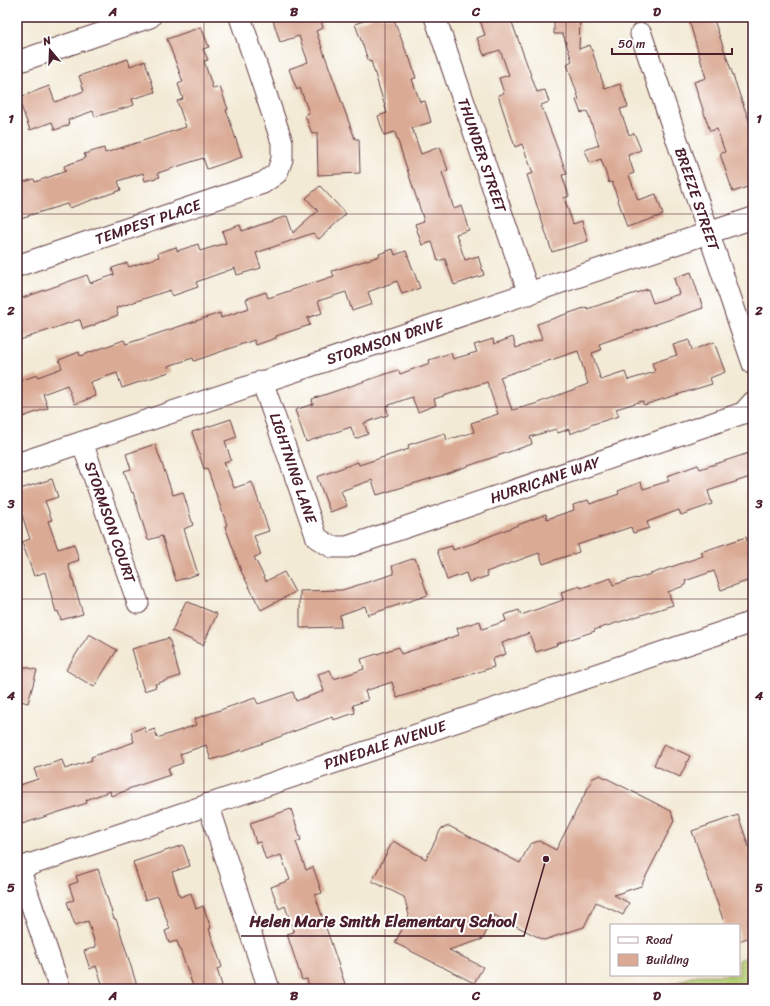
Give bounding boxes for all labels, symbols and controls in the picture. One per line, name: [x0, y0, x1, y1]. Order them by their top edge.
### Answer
text: A: [108, 0, 117, 23]
text: B: [290, 0, 299, 23]
text: C: [471, 0, 481, 23]
text: D: [653, 0, 661, 23]
north arrow: [30, 30, 70, 70]
scale bar: [612, 30, 732, 56]
text: N: [39, 31, 54, 52]
text: 50 m: [618, 33, 645, 55]
street label: THUNDER STREET: [450, 94, 514, 217]
text: 1: [8, 107, 14, 130]
text: 1: [756, 107, 762, 130]
street label: BREEZE STREET: [667, 144, 727, 256]
street label: TEMPEST PLACE: [91, 191, 206, 252]
text: 2: [6, 299, 15, 322]
text: 2: [754, 299, 763, 322]
street label: STORMSON DRIVE: [323, 309, 449, 372]
street label: LIGHTNING LANE: [262, 409, 325, 529]
street label: HURRICANE WAY: [486, 448, 605, 511]
street label: STORMSON COURT: [77, 458, 144, 588]
text: 3: [6, 492, 15, 515]
text: 3: [754, 492, 763, 515]
text: 4: [6, 684, 16, 707]
text: 4: [754, 684, 764, 707]
street label: PINEDALE AVENUE: [320, 712, 451, 777]
text: 5: [7, 876, 15, 899]
text: 5: [755, 876, 763, 899]
text: Helen Marie Smith Elementary School: [248, 907, 518, 936]
callout: Helen Marie Smith Elementary School: [241, 908, 524, 936]
legend: [610, 924, 740, 976]
text: Road: [646, 929, 673, 951]
text: Building: [646, 949, 689, 971]
text: A: [108, 984, 117, 1006]
text: B: [290, 984, 299, 1006]
text: C: [471, 984, 481, 1006]
text: D: [653, 984, 661, 1006]

